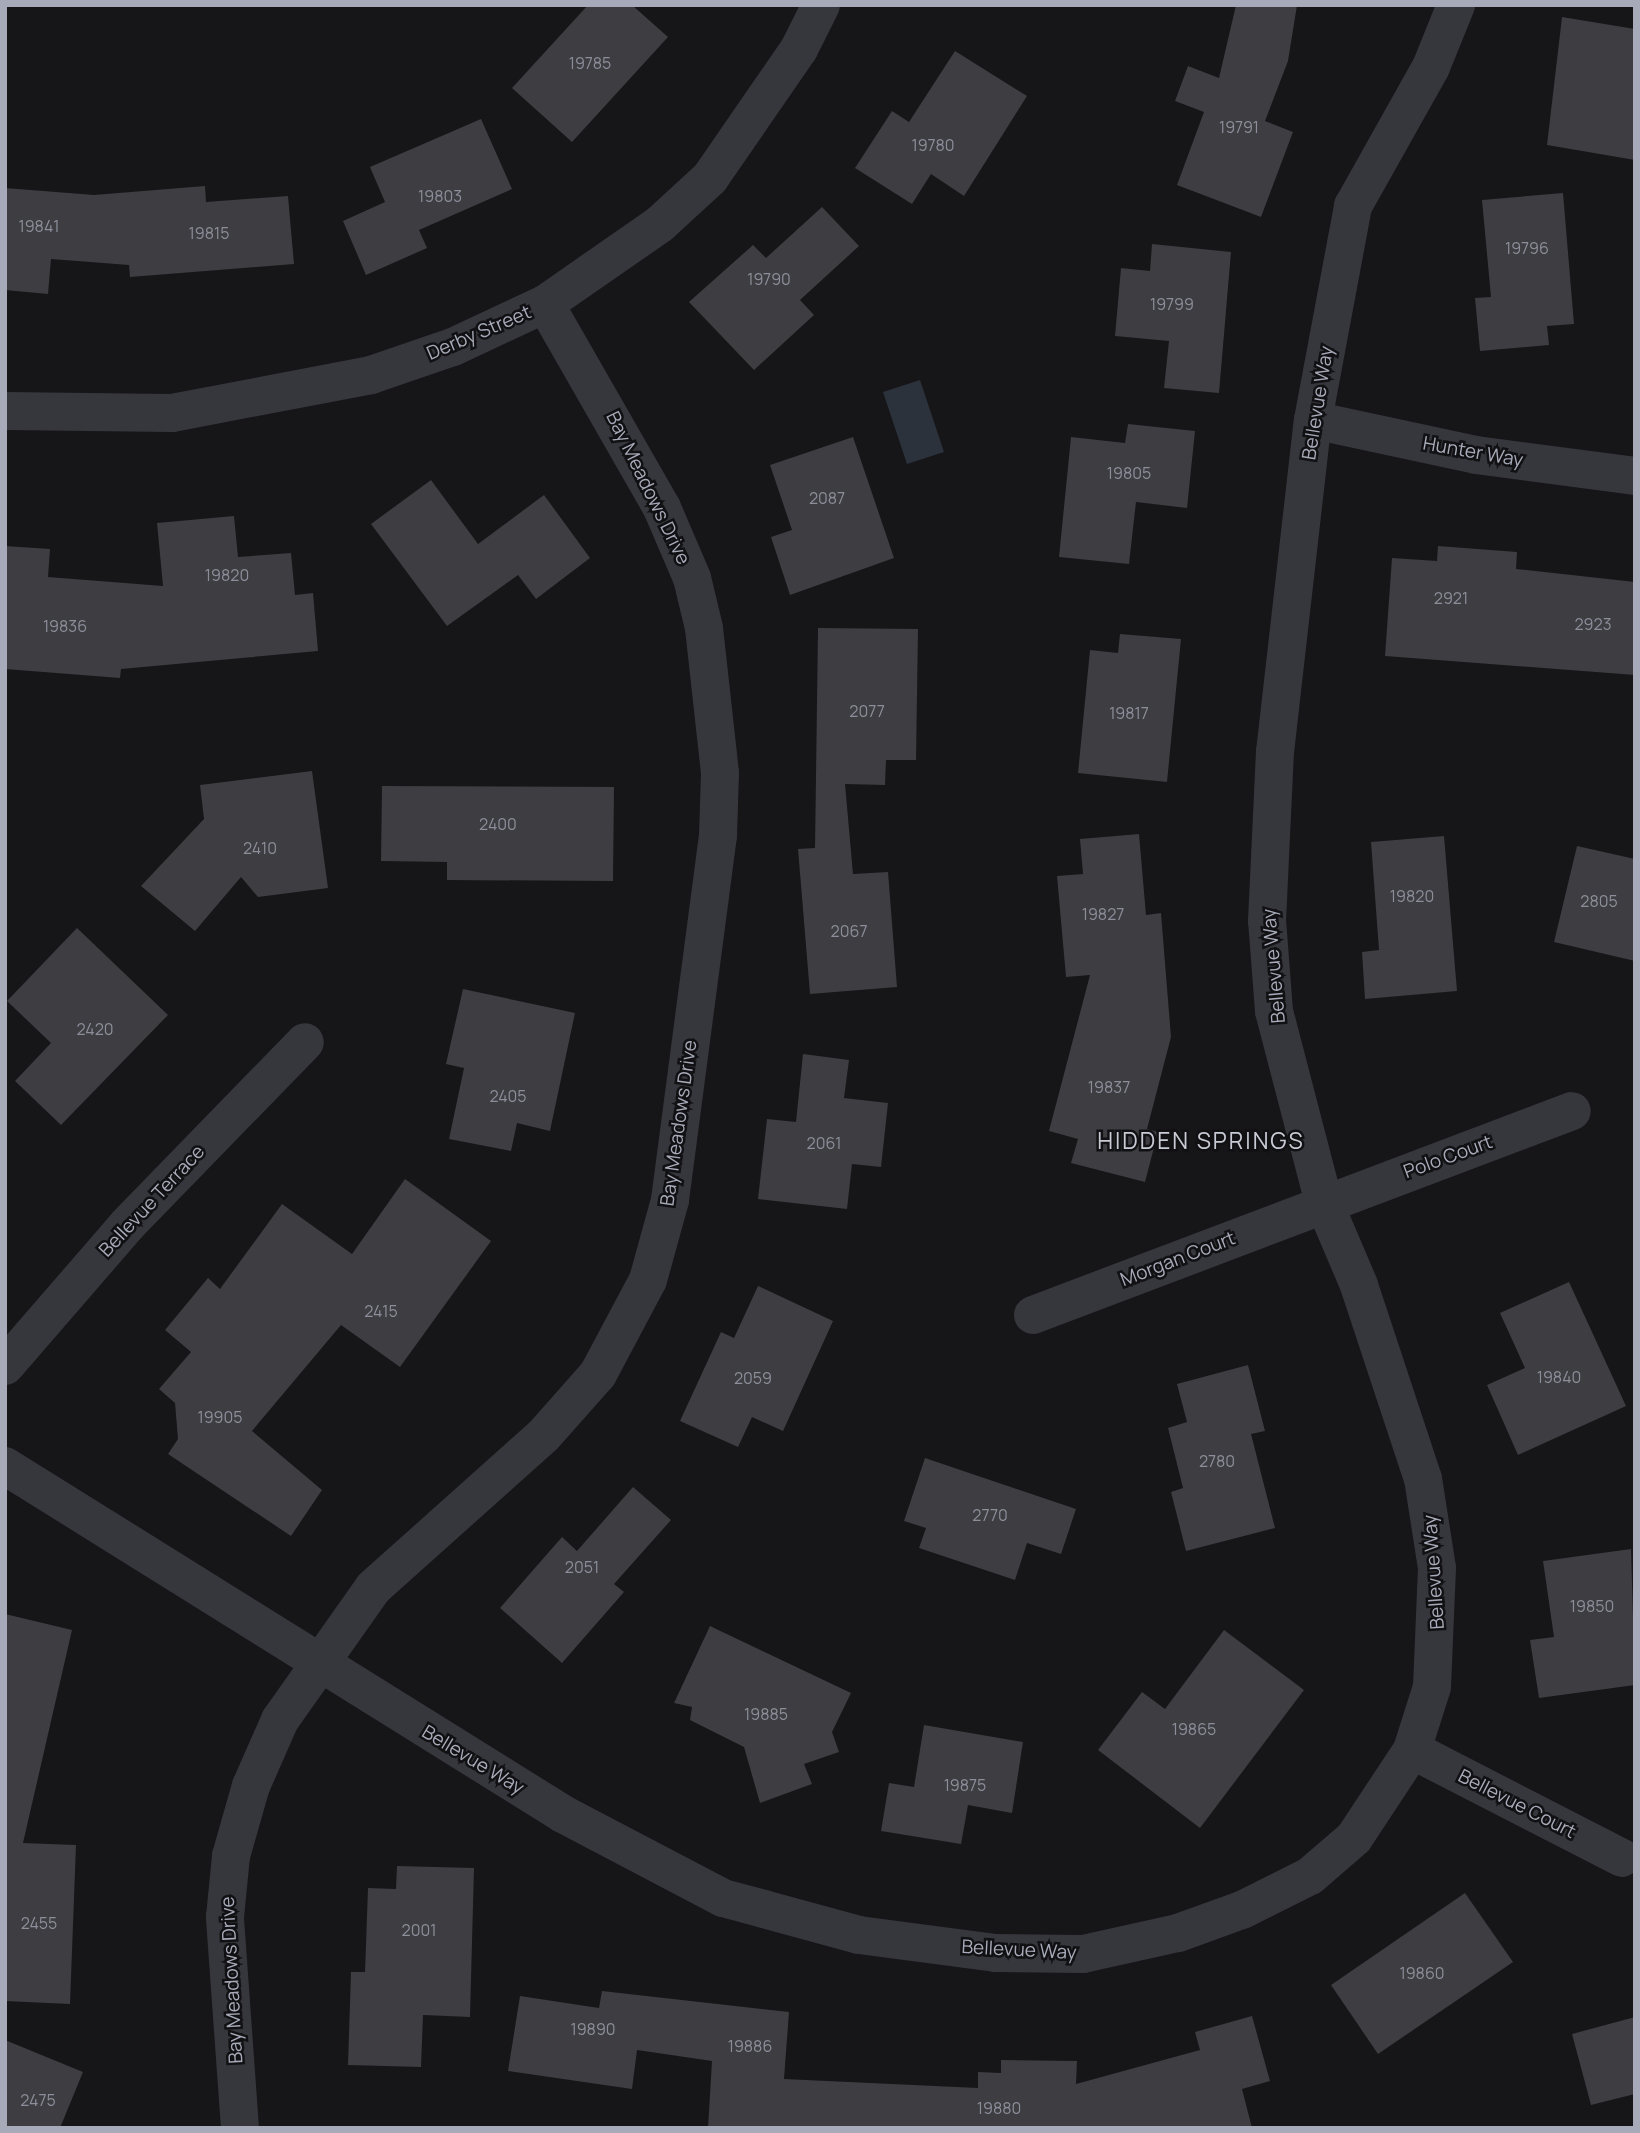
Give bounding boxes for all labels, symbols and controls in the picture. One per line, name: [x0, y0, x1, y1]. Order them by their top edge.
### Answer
house number: 19785: [569, 53, 611, 73]
house number: 19791: [1219, 117, 1259, 137]
house number: 19780: [911, 135, 955, 155]
house number: 19803: [418, 186, 462, 206]
house number: 19841: [18, 216, 60, 236]
house number: 19815: [189, 223, 229, 243]
house number: 19796: [1505, 238, 1549, 258]
house number: 19790: [747, 269, 791, 289]
house number: 19799: [1150, 294, 1194, 314]
street label: Derby Street: [423, 301, 535, 365]
street label: Bellevue Way: [1298, 344, 1338, 462]
street label: Bay Meadows Drive: [601, 408, 695, 568]
street label: Hunter Way: [1421, 432, 1525, 472]
house number: 19805: [1107, 463, 1151, 483]
house number: 2087: [809, 488, 845, 508]
house number: 19820: [205, 565, 249, 585]
house number: 2921: [1434, 588, 1468, 608]
house number: 2923: [1574, 614, 1612, 634]
house number: 19836: [43, 616, 87, 636]
house number: 2077: [849, 701, 885, 721]
house number: 19817: [1109, 703, 1149, 723]
house number: 2400: [479, 814, 517, 834]
house number: 2410: [243, 838, 277, 858]
house number: 19820: [1390, 886, 1434, 906]
house number: 2805: [1580, 891, 1618, 911]
house number: 19827: [1082, 904, 1124, 924]
street label: Bellevue Way: [1258, 908, 1290, 1024]
house number: 2067: [831, 921, 867, 941]
house number: 2420: [76, 1019, 114, 1039]
street label: Bay Meadows Drive: [656, 1039, 702, 1207]
house number: 19837: [1088, 1077, 1130, 1097]
house number: 2405: [489, 1086, 527, 1106]
district label: HIDDEN SPRINGS: [1099, 1126, 1303, 1154]
street label: Polo Court: [1401, 1130, 1495, 1184]
house number: 2061: [807, 1133, 841, 1153]
street label: Bellevue Terrace: [94, 1140, 210, 1262]
street label: Morgan Court: [1117, 1227, 1239, 1291]
house number: 2415: [364, 1301, 398, 1321]
house number: 19840: [1537, 1367, 1581, 1387]
house number: 2059: [734, 1368, 772, 1388]
house number: 19905: [197, 1407, 243, 1427]
house number: 2780: [1199, 1451, 1235, 1471]
house number: 2770: [972, 1505, 1008, 1525]
street label: Bellevue Way: [1419, 1514, 1449, 1630]
house number: 2051: [565, 1557, 599, 1577]
house number: 19850: [1570, 1596, 1614, 1616]
house number: 19885: [744, 1704, 788, 1724]
house number: 19865: [1172, 1719, 1216, 1739]
street label: Bellevue Way: [418, 1721, 528, 1799]
street label: Bellevue Court: [1454, 1765, 1580, 1843]
house number: 19875: [944, 1775, 986, 1795]
street label: Bay Meadows Drive: [216, 1896, 248, 2064]
house number: 2455: [21, 1913, 57, 1933]
house number: 2001: [402, 1920, 436, 1940]
street label: Bellevue Way: [961, 1936, 1077, 1964]
house number: 19860: [1399, 1963, 1445, 1983]
house number: 19890: [570, 2019, 616, 2039]
house number: 19886: [728, 2036, 772, 2056]
house number: 2475: [20, 2090, 56, 2110]
house number: 19880: [977, 2098, 1021, 2118]

